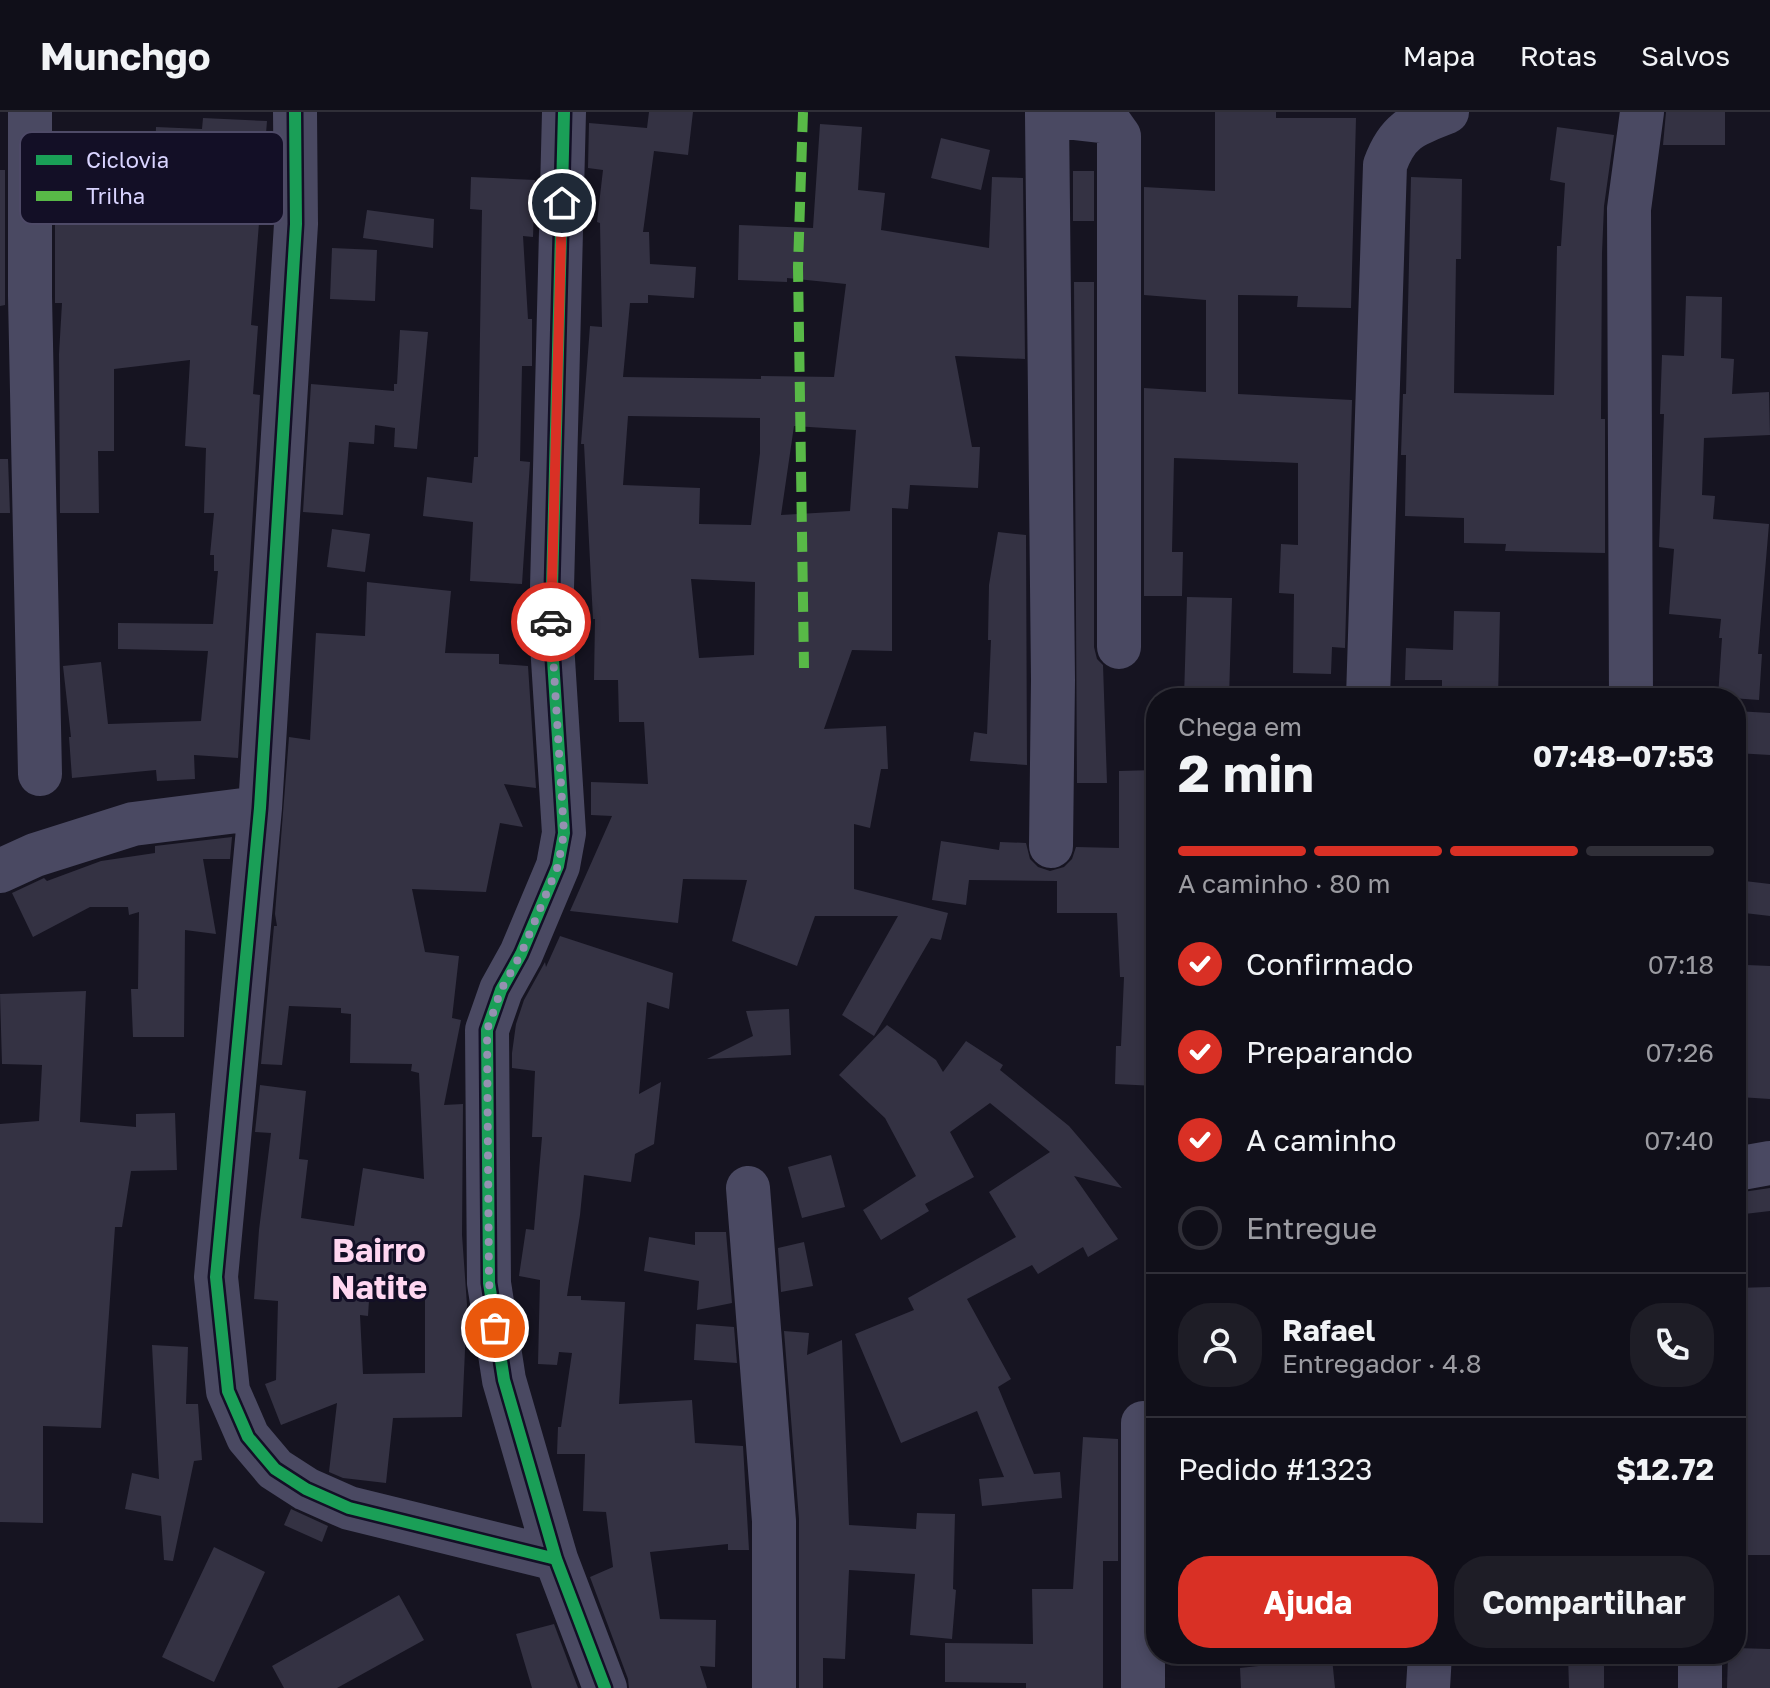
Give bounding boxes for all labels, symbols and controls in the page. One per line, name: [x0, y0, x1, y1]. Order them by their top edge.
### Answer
text: Munchgo: [40, 33, 210, 78]
text: Mapa: [1403, 39, 1476, 72]
text: Rotas: [1520, 39, 1597, 72]
text: Salvos: [1641, 39, 1730, 72]
legend: [20, 132, 284, 224]
text: Ciclovia: [86, 146, 169, 173]
pin: [528, 169, 596, 237]
icon: home: [540, 181, 584, 225]
text: Trilha: [86, 182, 145, 209]
courier: [511, 582, 591, 662]
icon: car: [529, 600, 573, 644]
text: Chega em: [1178, 711, 1302, 742]
text: 07:48–07:53: [1533, 738, 1714, 774]
text: 2 min: [1178, 741, 1314, 803]
text: A caminho · 80 m: [1178, 868, 1391, 899]
icon: check: [1178, 942, 1222, 986]
text: Confirmado: [1246, 946, 1414, 982]
text: 07:18: [1648, 949, 1714, 980]
icon: check: [1178, 1030, 1222, 1074]
text: Preparando: [1246, 1034, 1413, 1070]
text: 07:26: [1645, 1037, 1714, 1068]
icon: check: [1178, 1118, 1222, 1162]
text: A caminho: [1246, 1122, 1396, 1158]
text: 07:40: [1644, 1125, 1714, 1156]
text: Entregue: [1246, 1210, 1377, 1246]
district label: Bairro Natite: [331, 1231, 427, 1306]
pin: [461, 1294, 529, 1362]
button: person: [1178, 1303, 1262, 1387]
button: phone: [1630, 1303, 1714, 1387]
icon: bag: [473, 1306, 517, 1350]
text: Rafael: [1282, 1312, 1375, 1348]
text: Entregador · 4.8: [1282, 1348, 1482, 1379]
text: Pedido #1323: [1178, 1451, 1373, 1487]
text: $12.72: [1616, 1451, 1714, 1487]
button: Ajuda: [1178, 1556, 1438, 1648]
button: Compartilhar: [1454, 1556, 1714, 1648]

